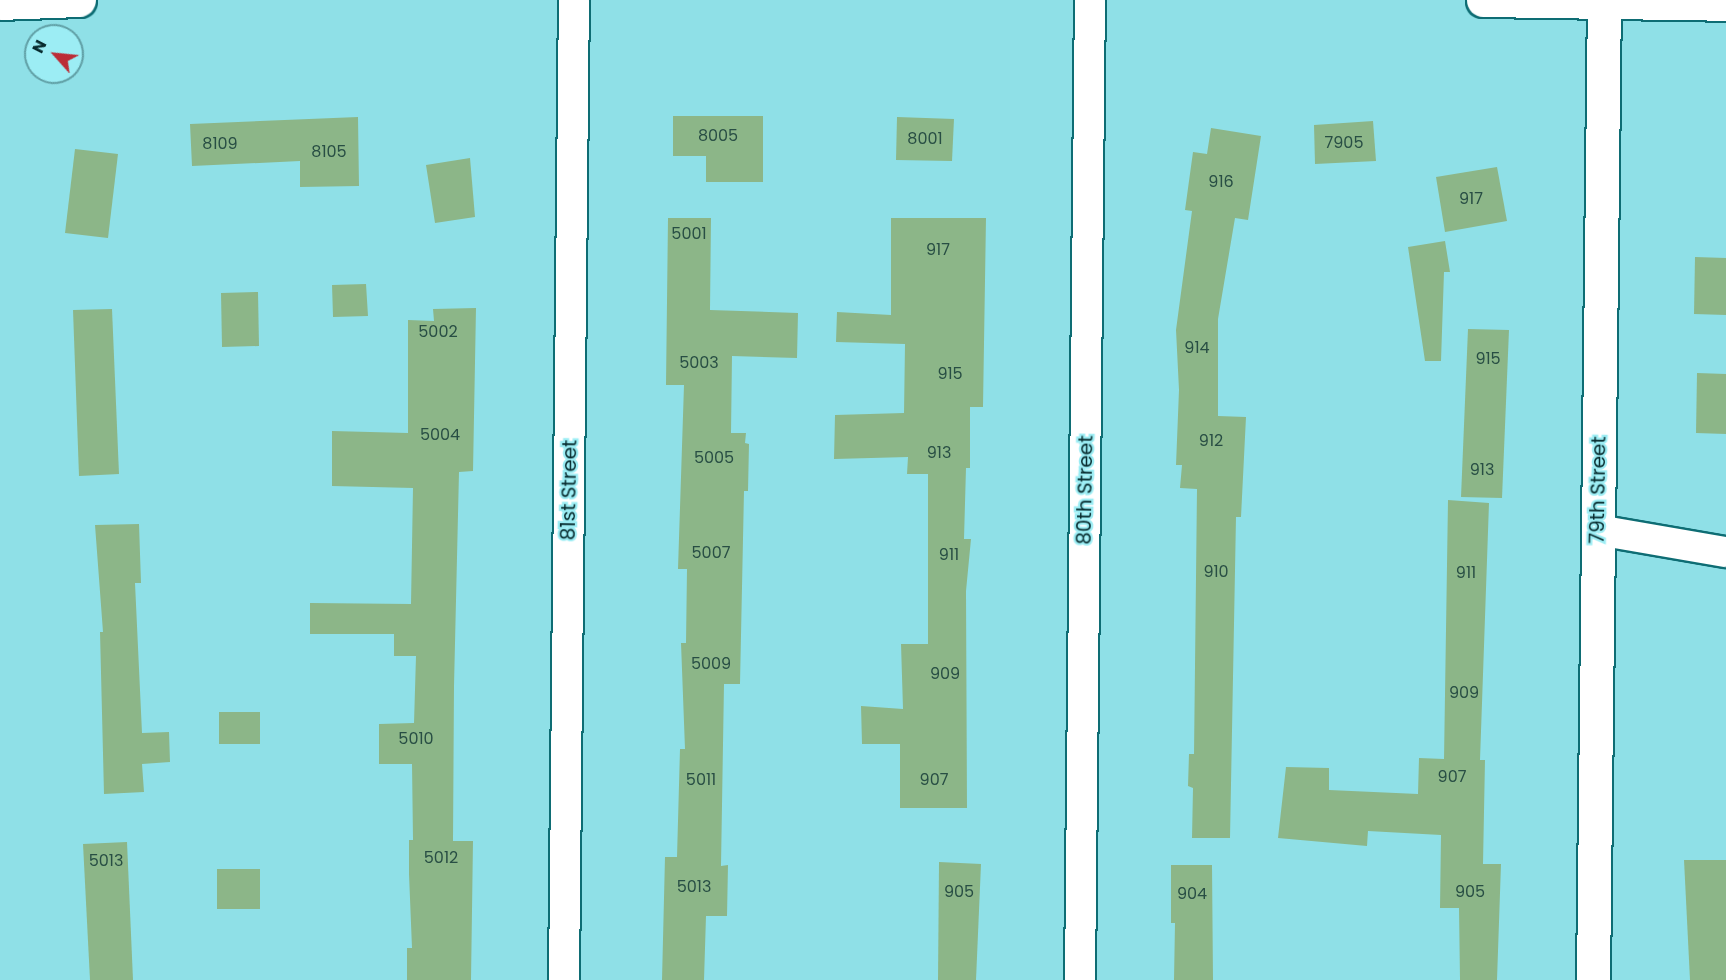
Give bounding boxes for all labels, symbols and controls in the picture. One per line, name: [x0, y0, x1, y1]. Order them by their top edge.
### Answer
north arrow: [24, 24, 84, 84]
text: N: [26, 36, 52, 57]
house number: 8005: [698, 126, 738, 146]
house number: 8001: [907, 129, 943, 149]
house number: 7905: [1325, 133, 1363, 153]
house number: 8109: [202, 134, 238, 154]
house number: 8105: [311, 142, 347, 162]
house number: 916: [1208, 172, 1234, 192]
house number: 917: [1459, 189, 1483, 209]
house number: 5001: [671, 224, 707, 244]
house number: 917: [926, 240, 950, 260]
house number: 5002: [418, 322, 458, 342]
house number: 914: [1184, 338, 1210, 358]
house number: 915: [1475, 349, 1501, 369]
house number: 5003: [679, 353, 719, 373]
house number: 915: [937, 364, 963, 384]
house number: 5004: [420, 425, 460, 445]
house number: 912: [1199, 431, 1223, 451]
street label: 80th Street: [1072, 435, 1098, 545]
street label: 79th Street: [1585, 436, 1611, 544]
street label: 81st Street: [556, 439, 582, 541]
house number: 913: [927, 443, 951, 463]
house number: 5005: [694, 448, 734, 468]
house number: 913: [1470, 460, 1494, 480]
house number: 5007: [692, 543, 730, 563]
house number: 911: [939, 545, 959, 565]
house number: 910: [1203, 562, 1229, 582]
house number: 911: [1456, 563, 1476, 583]
house number: 5009: [691, 654, 731, 674]
house number: 909: [930, 664, 960, 684]
house number: 909: [1449, 683, 1479, 703]
house number: 5010: [398, 729, 434, 749]
house number: 907: [1438, 767, 1466, 787]
house number: 5011: [686, 770, 716, 790]
house number: 907: [920, 770, 948, 790]
house number: 5012: [424, 848, 458, 868]
house number: 5013: [89, 851, 123, 871]
house number: 5013: [677, 877, 711, 897]
house number: 905: [944, 882, 974, 902]
house number: 905: [1455, 882, 1485, 902]
house number: 904: [1177, 884, 1207, 904]

